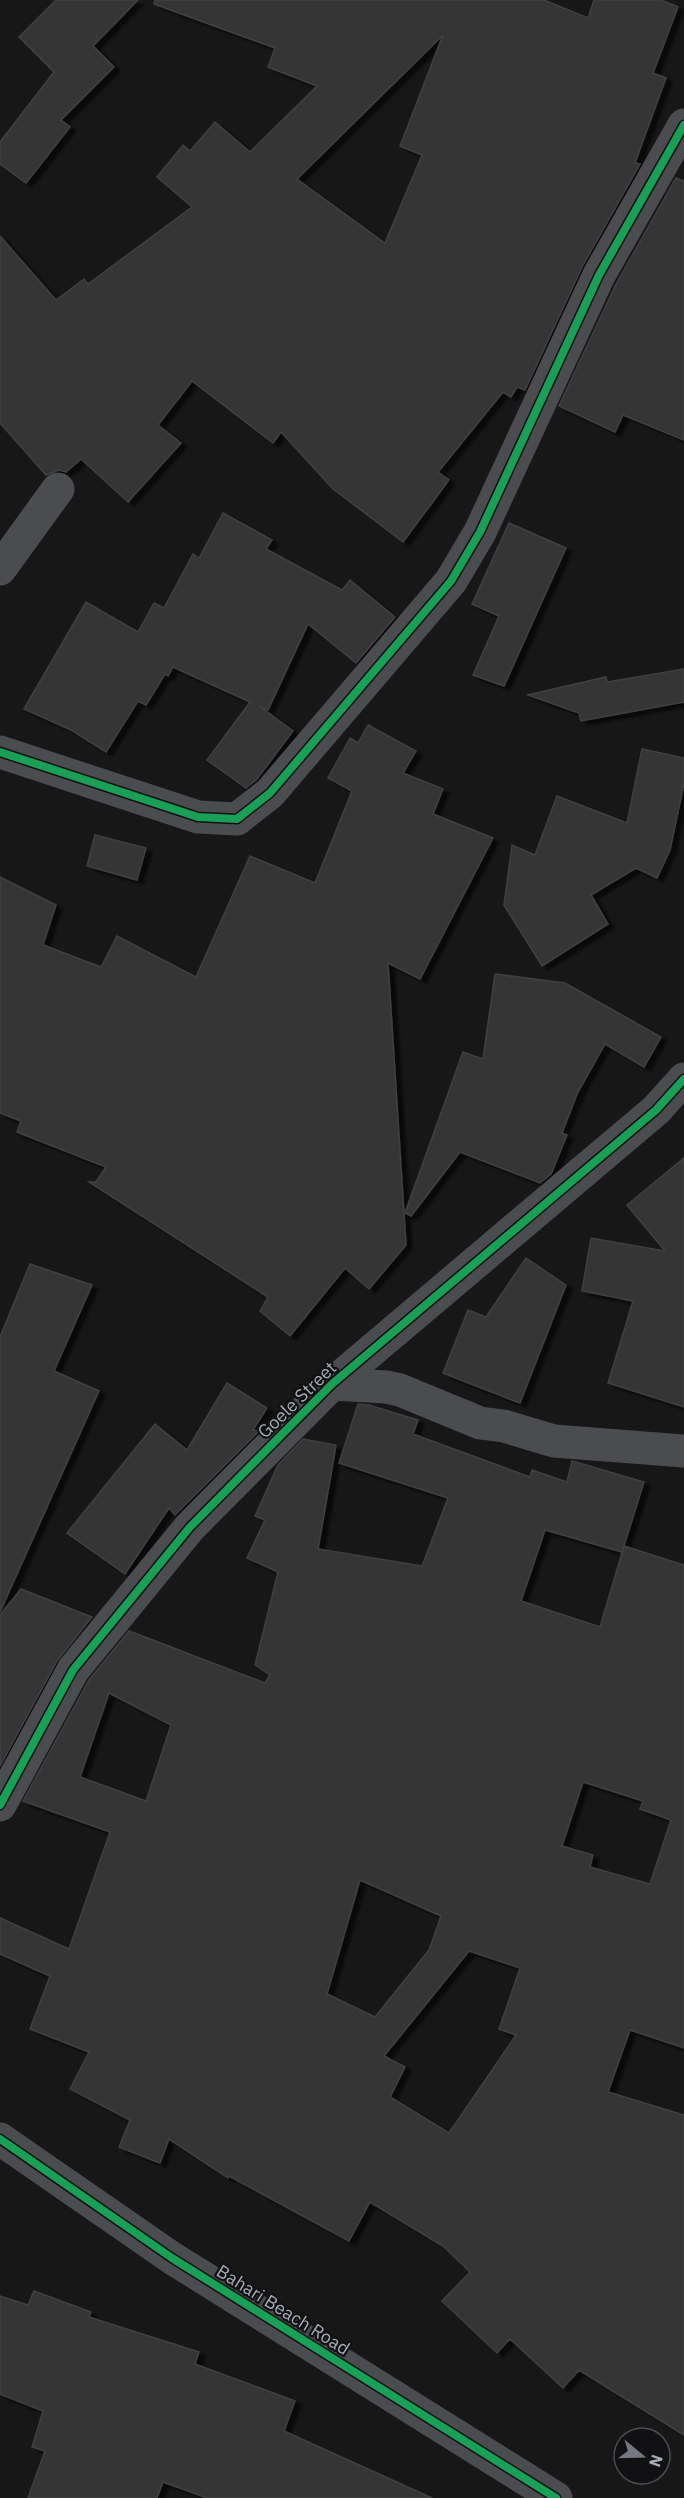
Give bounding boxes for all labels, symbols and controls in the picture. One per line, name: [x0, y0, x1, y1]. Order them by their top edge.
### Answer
street label: Goele Street: [252, 1356, 341, 1443]
street label: Bahari Beach Road: [212, 2259, 354, 2360]
north arrow: [612, 2426, 672, 2486]
text: N: [645, 2452, 668, 2470]

